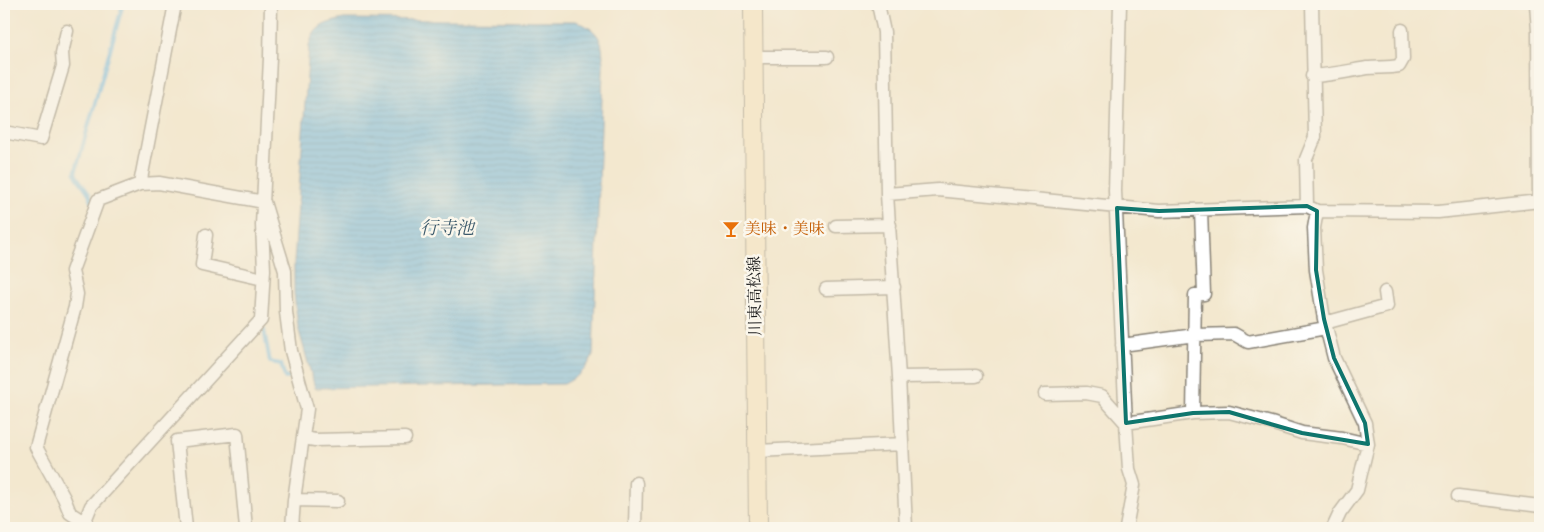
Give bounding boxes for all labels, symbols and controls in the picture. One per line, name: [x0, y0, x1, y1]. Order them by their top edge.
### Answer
water label: 行寺池: [420, 216, 476, 241]
place label: 美味・美味: [745, 218, 825, 240]
bar icon: 美味・美味: [721, 219, 741, 239]
street label: 川東高松線: [743, 256, 767, 336]

